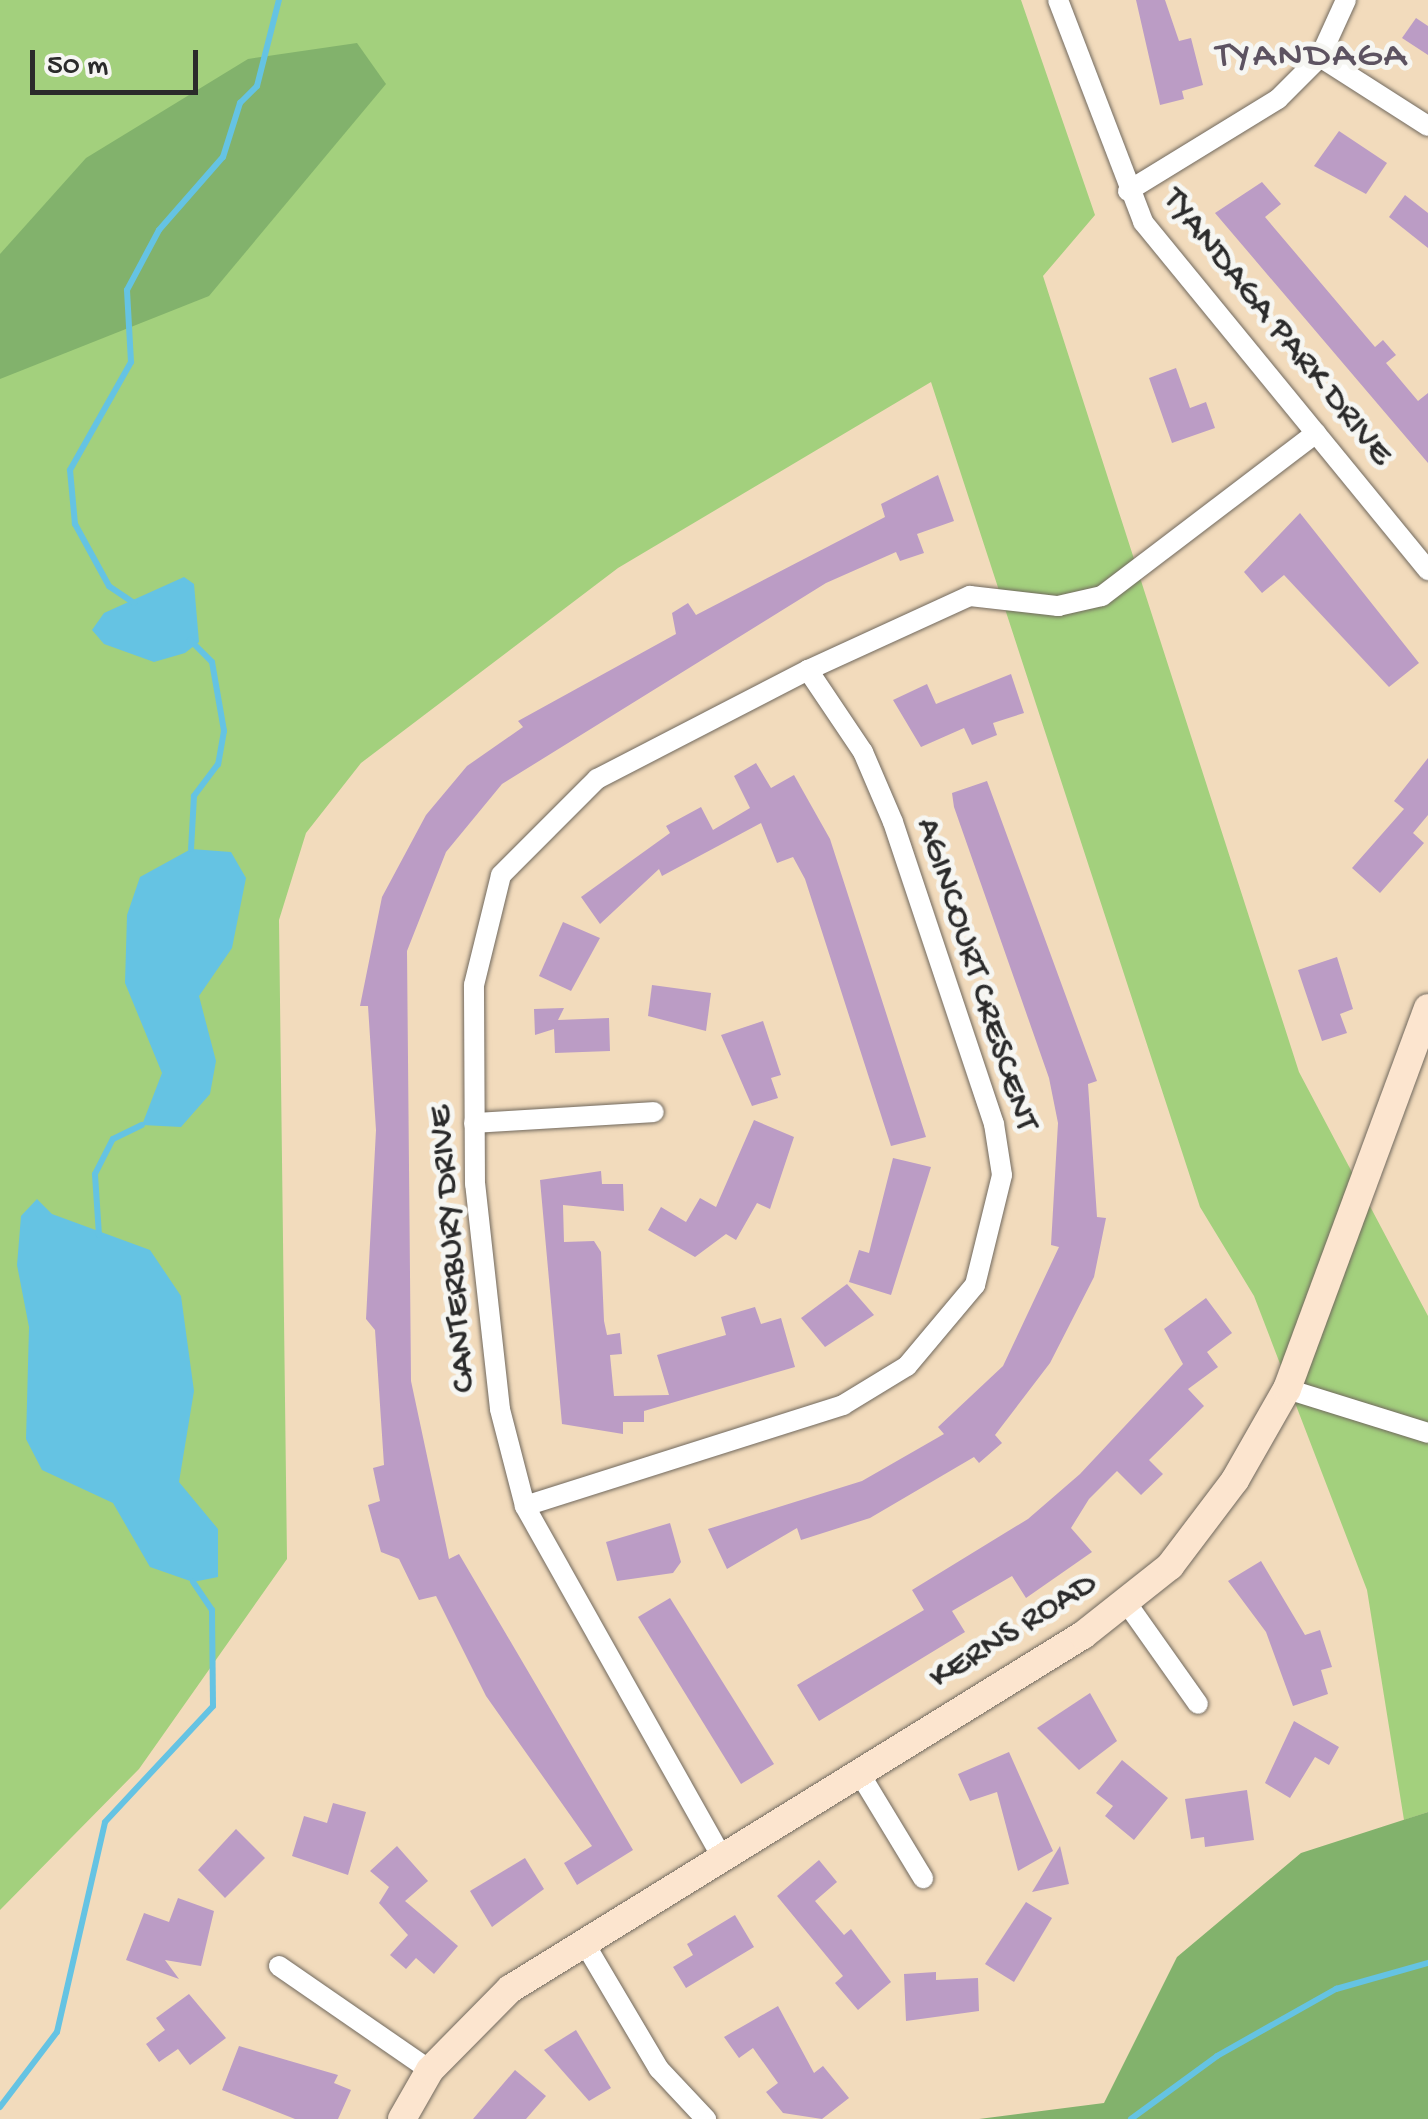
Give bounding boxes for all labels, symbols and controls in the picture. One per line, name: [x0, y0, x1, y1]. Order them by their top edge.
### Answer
scale bar: [35, 30, 202, 92]
district label: TYANDAGA: [1215, 35, 1409, 81]
text: 50 m: [47, 50, 108, 85]
street label: TYANDAGA PARK DRIVE: [1151, 181, 1401, 475]
street label: AGINCOURT CRESCENT: [905, 813, 1045, 1137]
street label: CANTERBURY DRIVE: [421, 1104, 487, 1394]
street label: KERNS ROAD: [922, 1564, 1106, 1700]

